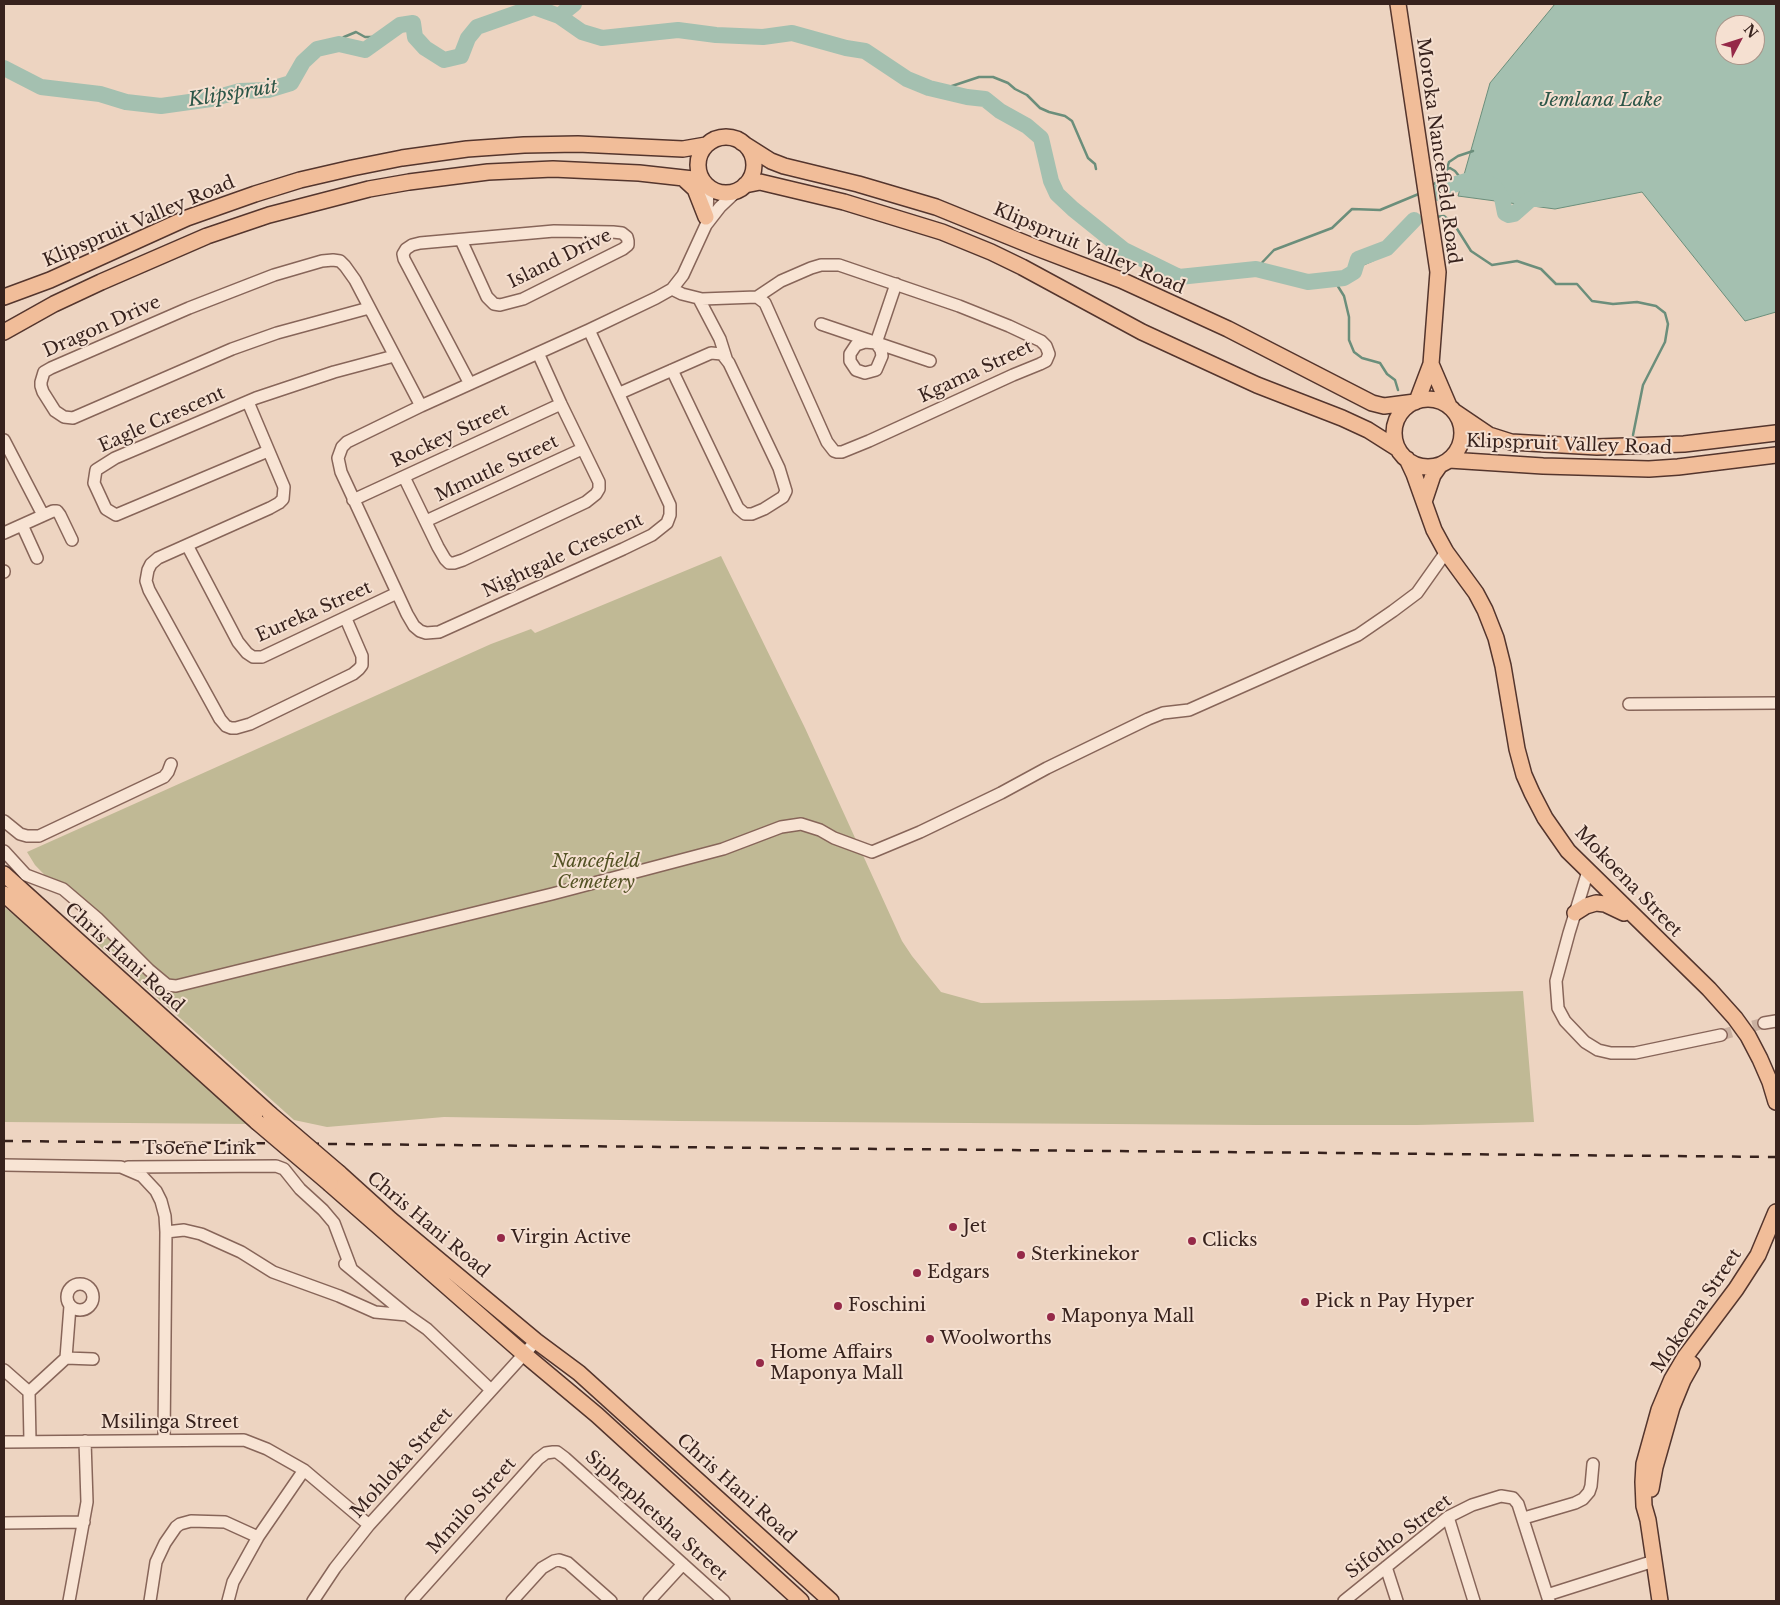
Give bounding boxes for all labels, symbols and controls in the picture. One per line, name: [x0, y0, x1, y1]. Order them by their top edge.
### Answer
north arrow: [1715, 15, 1765, 65]
text: N: [1740, 20, 1762, 42]
street label: Moroka Nancefield Road: [1411, 36, 1465, 266]
water label: Klipspruit: [187, 76, 279, 112]
water label: Jemlana Lake: [1540, 90, 1662, 112]
street label: Klipspruit Valley Road: [40, 172, 238, 272]
street label: Klipspruit Valley Road: [990, 199, 1188, 299]
street label: Island Drive: [505, 225, 615, 293]
street label: Dragon Drive: [40, 292, 164, 362]
street label: Kgama Street: [916, 336, 1036, 408]
street label: Eagle Crescent: [96, 383, 228, 457]
street label: Rockey Street: [388, 399, 512, 473]
street label: Mmutle Street: [432, 431, 562, 507]
street label: Klipspruit Valley Road: [1466, 431, 1672, 459]
street label: Nightgale Crescent: [479, 509, 647, 603]
street label: Eureka Street: [253, 577, 375, 647]
street label: Mokoena Street: [1570, 822, 1686, 942]
park label: Nancefield Cemetery: [552, 851, 640, 894]
street label: Chris Hani Road: [60, 899, 188, 1017]
street label: Tsoene Link: [142, 1138, 256, 1160]
street label: Chris Hani Road: [362, 1168, 494, 1282]
place label: Jet: [963, 1216, 987, 1238]
marker: Jet: [947, 1221, 959, 1233]
place label: Virgin Active: [511, 1227, 631, 1249]
place label: Clicks: [1202, 1230, 1257, 1252]
marker: Virgin Active: [495, 1232, 507, 1244]
marker: Clicks: [1186, 1235, 1198, 1247]
place label: Sterkinekor: [1031, 1244, 1139, 1266]
street label: Mokoena Street: [1647, 1245, 1747, 1377]
marker: Sterkinekor: [1015, 1249, 1027, 1261]
place label: Edgars: [927, 1262, 990, 1284]
marker: Edgars: [911, 1267, 923, 1279]
place label: Pick n Pay Hyper: [1315, 1291, 1474, 1313]
place label: Foschini: [848, 1295, 926, 1317]
marker: Pick n Pay Hyper: [1299, 1296, 1311, 1308]
marker: Foschini: [832, 1300, 844, 1312]
place label: Maponya Mall: [1061, 1306, 1194, 1328]
marker: Maponya Mall: [1045, 1311, 1057, 1323]
place label: Woolworths: [940, 1328, 1052, 1350]
marker: Woolworths: [924, 1333, 936, 1345]
place label: Home Affairs Maponya Mall: [770, 1342, 903, 1385]
marker: Home Affairs Maponya Mall: [754, 1357, 766, 1369]
street label: Mohloka Street: [347, 1403, 457, 1523]
street label: Msilinga Street: [101, 1412, 239, 1434]
street label: Chris Hani Road: [672, 1430, 800, 1548]
street label: Siphephetsha Street: [580, 1446, 732, 1586]
street label: Mmilo Street: [423, 1453, 521, 1559]
street label: Sifotho Street: [1342, 1490, 1456, 1584]

